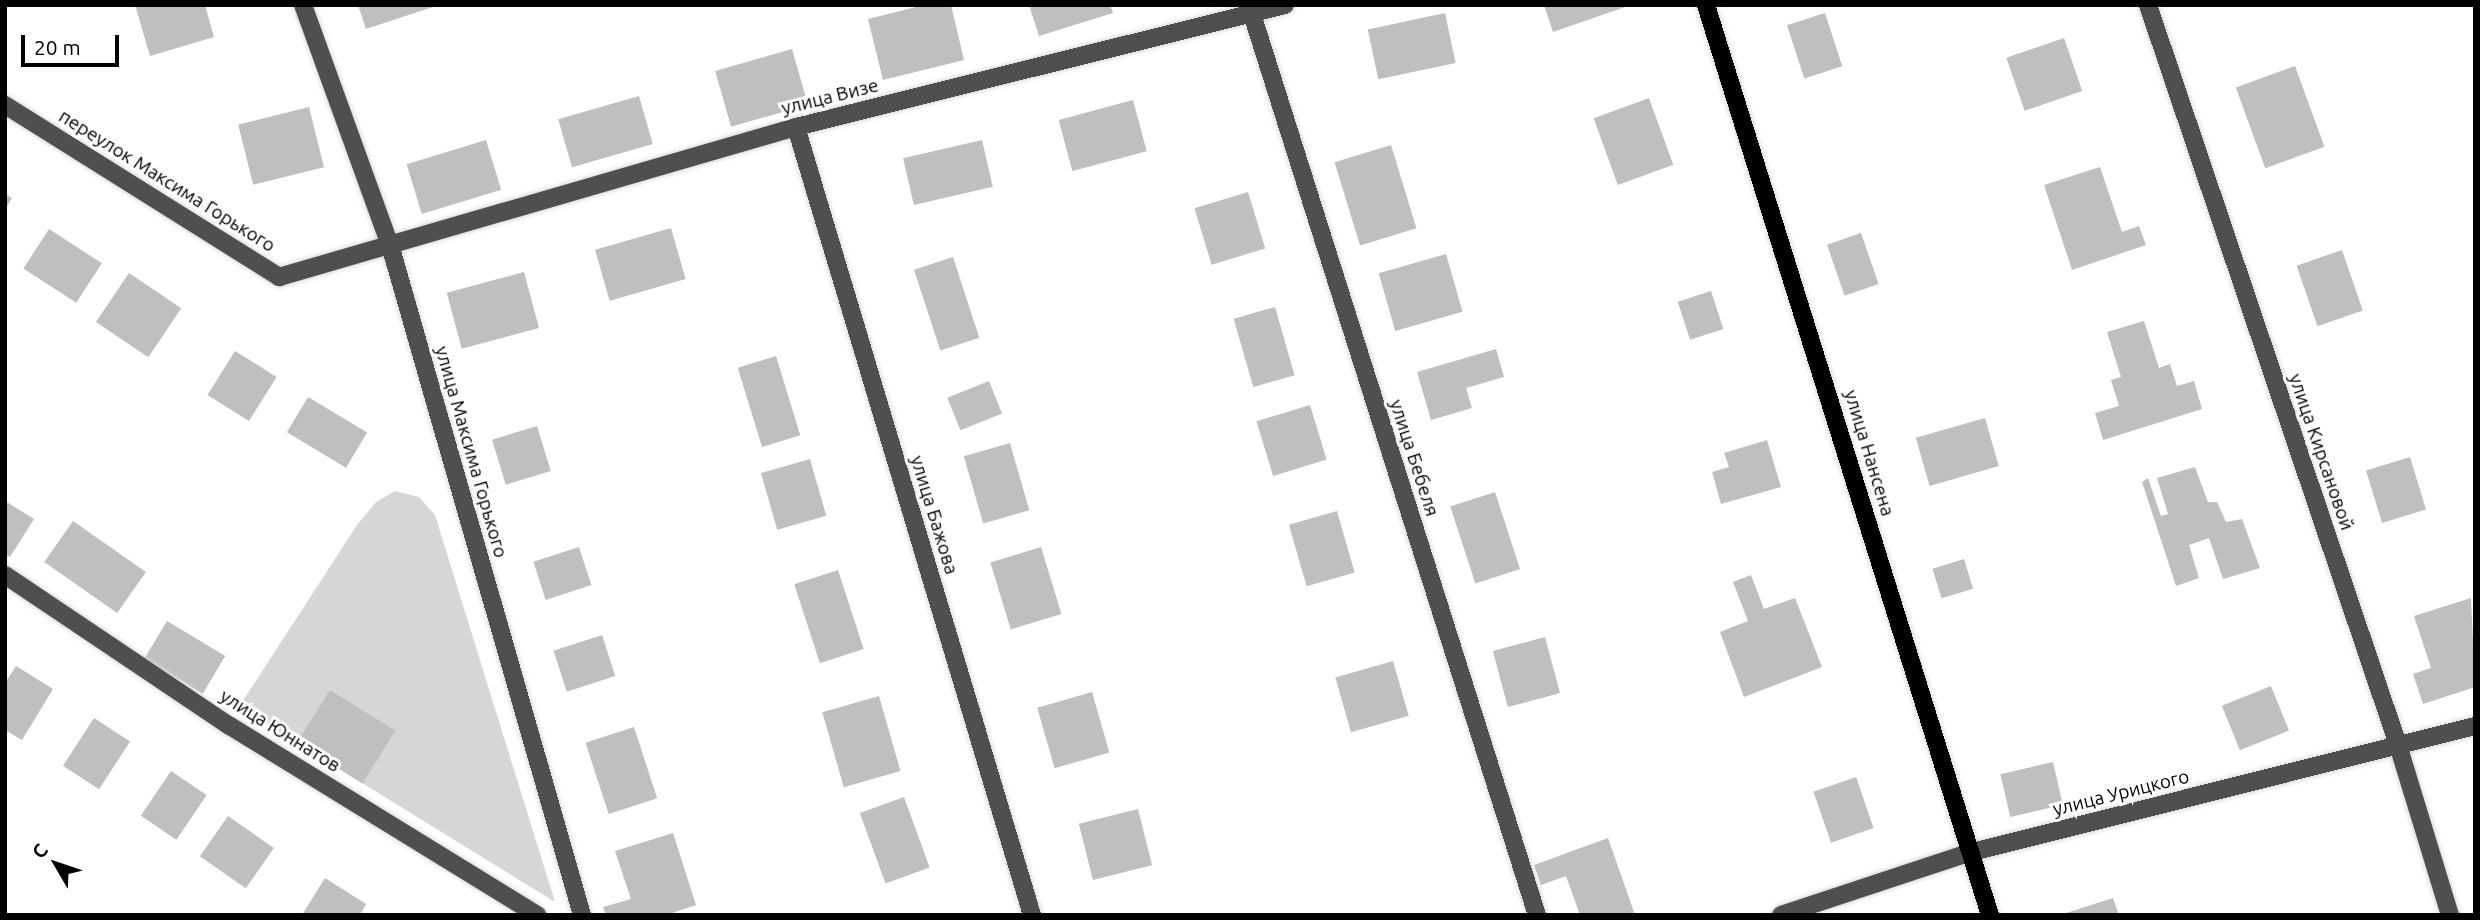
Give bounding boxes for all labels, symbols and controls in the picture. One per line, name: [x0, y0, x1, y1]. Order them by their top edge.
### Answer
scale bar: [24, 21, 122, 65]
text: 20 m: [34, 35, 81, 59]
street label: улица Визе: [779, 74, 881, 120]
street label: переулок Максима Горького: [55, 105, 279, 257]
street label: улица Максима Горького: [430, 344, 512, 560]
street label: улица Кирсановой: [2284, 371, 2358, 533]
street label: улица Нансена: [1839, 387, 1899, 519]
street label: улица Бебеля: [1384, 397, 1444, 519]
street label: улица Бажова: [905, 453, 963, 577]
street label: улица Юннатов: [216, 685, 344, 777]
street label: улица Урицкого: [2051, 765, 2191, 821]
north arrow: [21, 829, 91, 899]
text: С: [27, 839, 52, 862]

